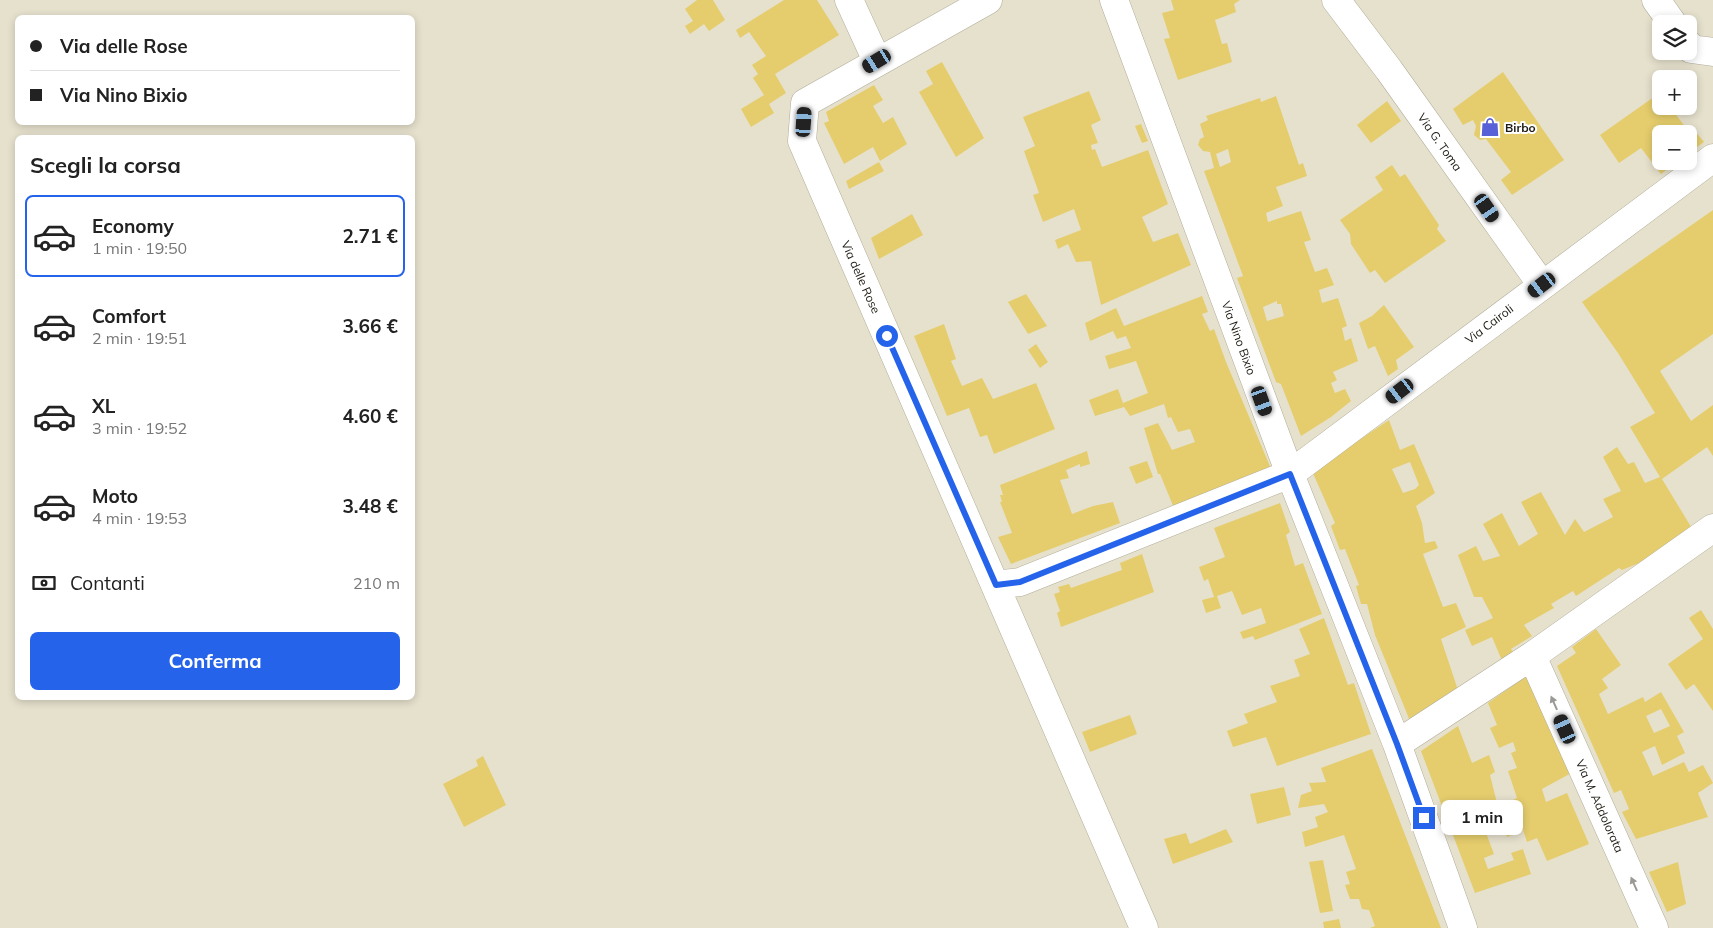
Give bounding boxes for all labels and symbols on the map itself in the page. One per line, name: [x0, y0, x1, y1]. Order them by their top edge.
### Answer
car: [860, 47, 893, 75]
car: [795, 107, 812, 137]
street label: Via G. Toma: [1415, 110, 1465, 174]
shop icon: Birbo: [1479, 116, 1501, 138]
place label: Birbo: [1505, 120, 1536, 135]
car: [1472, 191, 1501, 225]
street label: Via delle Rose: [838, 238, 884, 316]
car: [1525, 270, 1558, 300]
street label: Via Nino Bixio: [1219, 299, 1259, 377]
street label: Via Cairoli: [1462, 301, 1516, 347]
route start: [876, 325, 898, 347]
car: [1383, 376, 1416, 406]
car: [1249, 384, 1274, 418]
one-way arrow: [1549, 696, 1557, 710]
car: [1552, 712, 1577, 746]
street label: Via M. Addolorata: [1573, 757, 1627, 855]
callout: 1 min: [1442, 800, 1524, 836]
route end: [1413, 807, 1435, 829]
one-way arrow: [1630, 877, 1638, 891]

